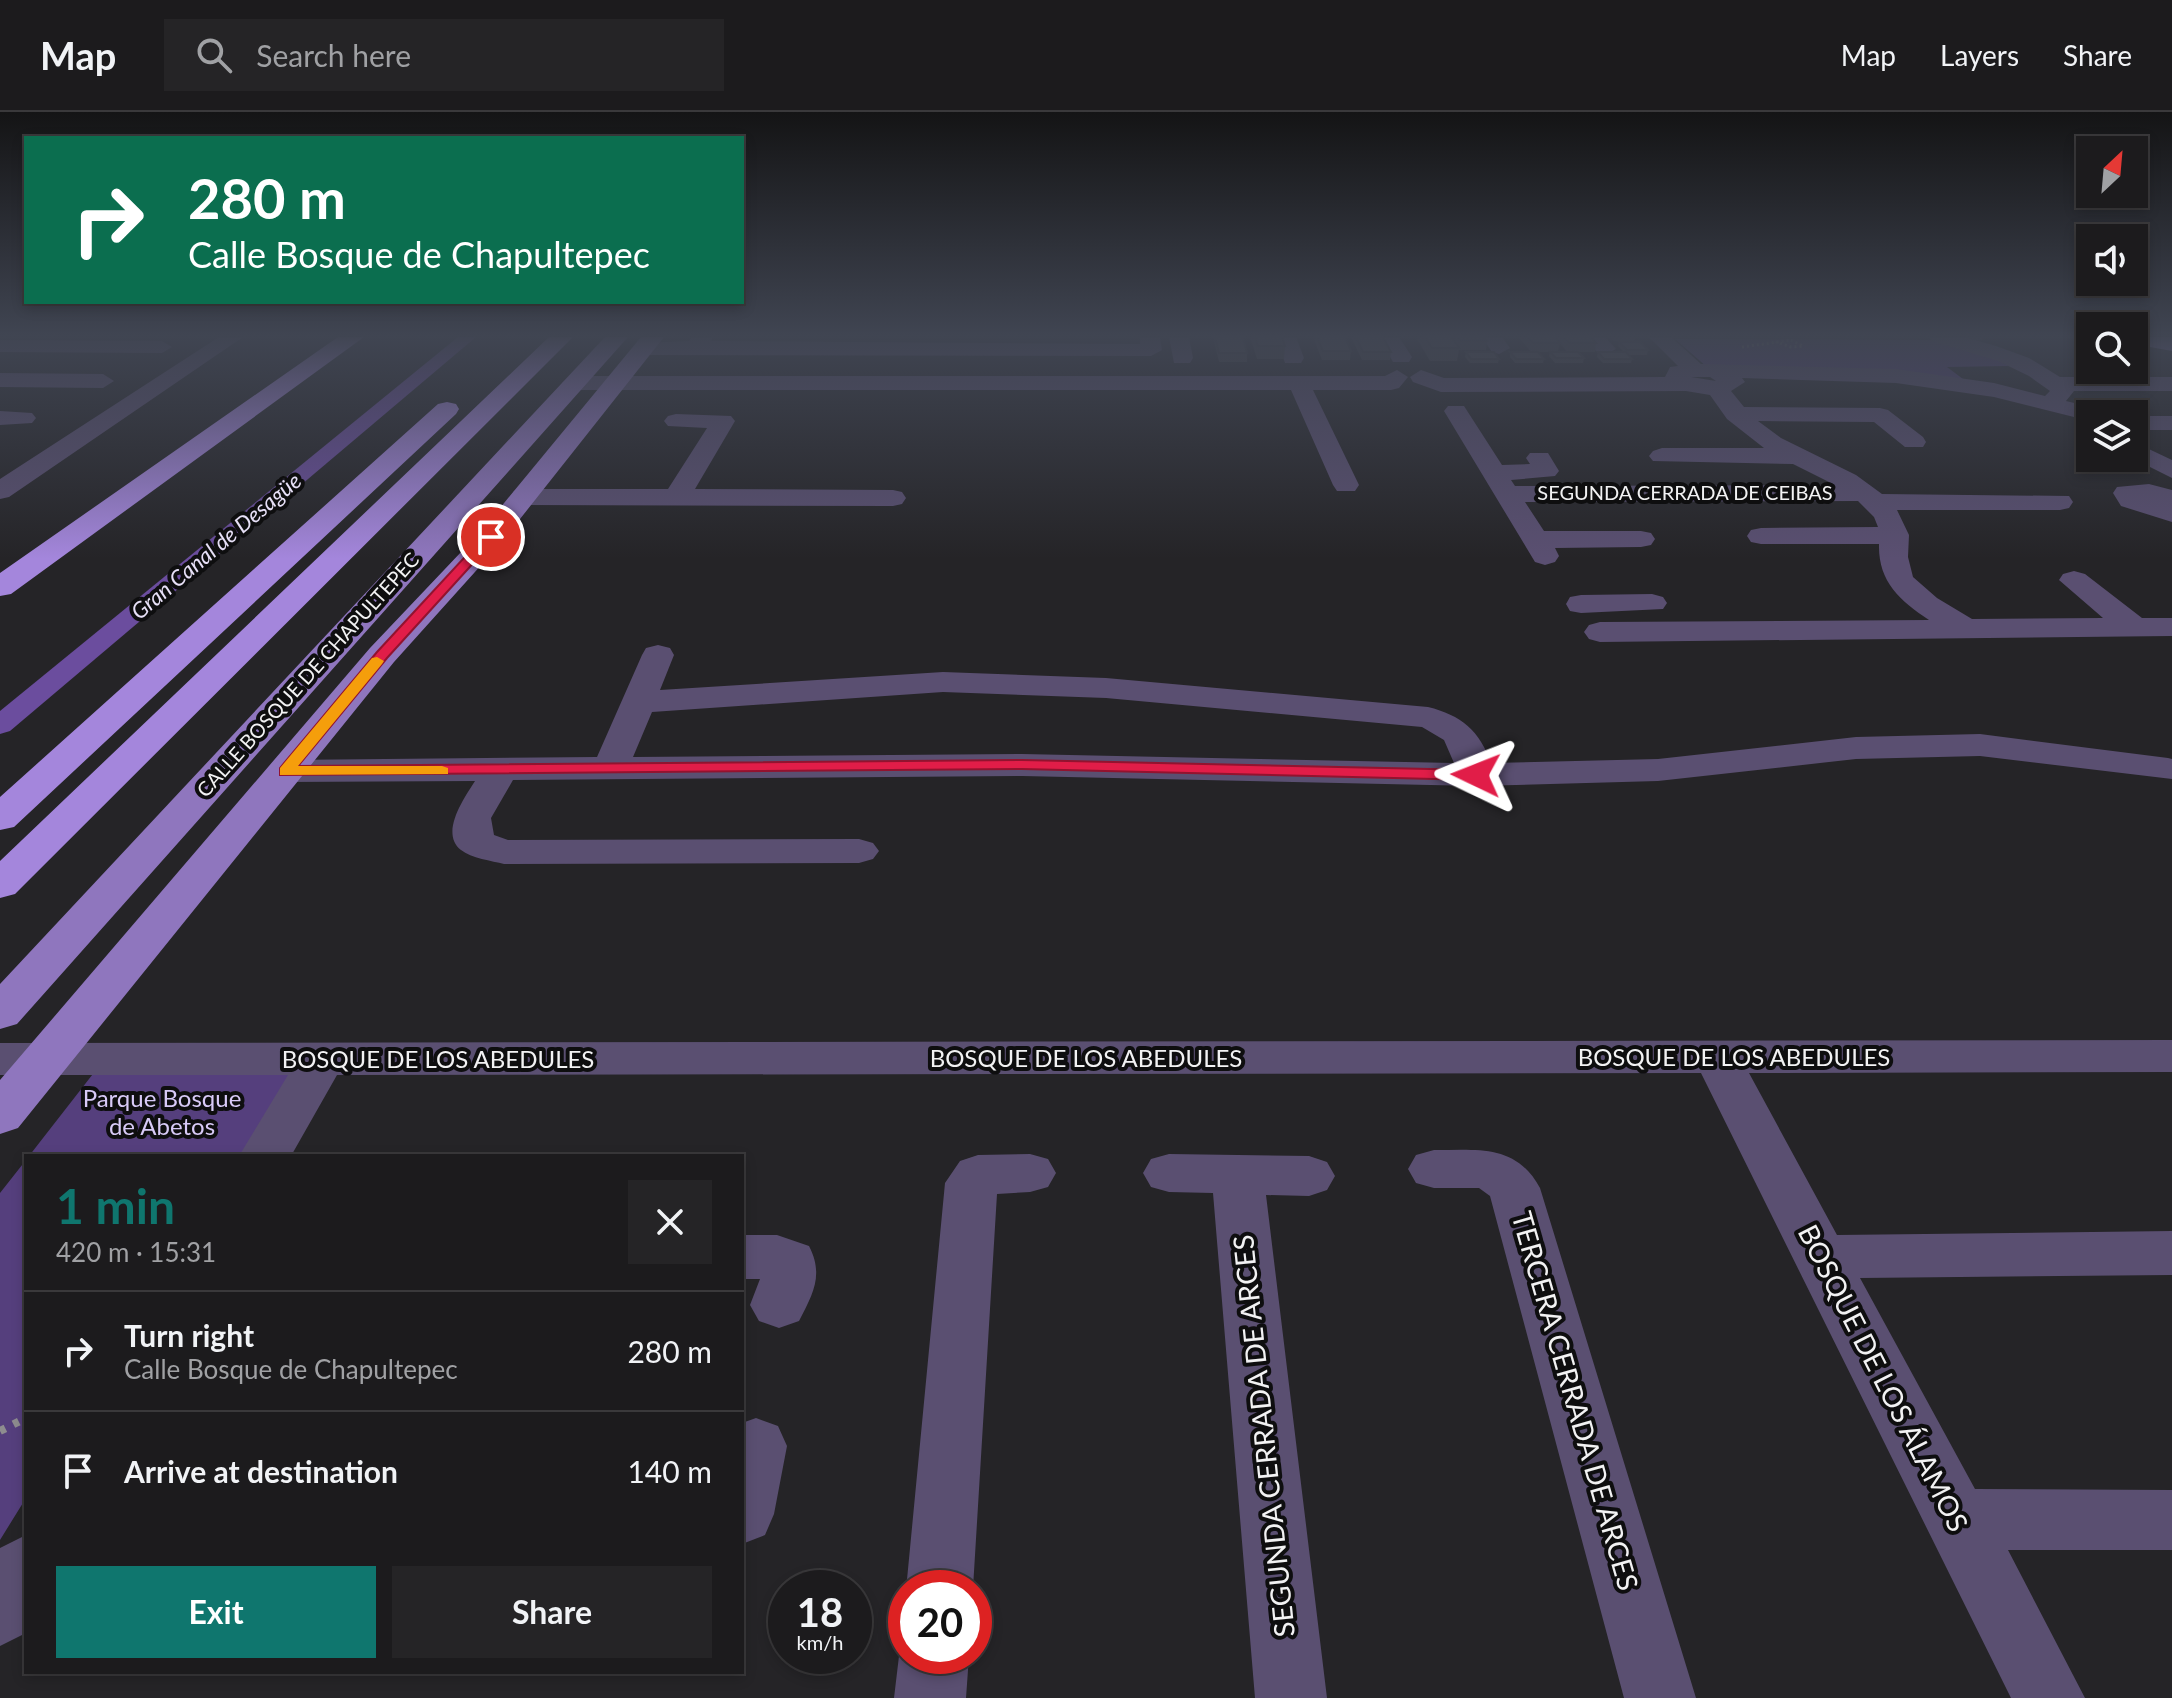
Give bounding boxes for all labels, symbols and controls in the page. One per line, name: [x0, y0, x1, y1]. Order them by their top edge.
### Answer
search box: [164, 19, 724, 91]
text: Map: [40, 32, 116, 78]
icon: search: [192, 33, 236, 77]
text: Search here: [256, 37, 411, 73]
text: Map: [1841, 38, 1896, 72]
text: Layers: [1940, 38, 2019, 72]
text: Share: [2063, 38, 2132, 72]
north arrow: [2076, 136, 2148, 208]
map controls: [2076, 136, 2148, 472]
text: 280 m: [188, 164, 346, 231]
icon: right: [56, 168, 160, 272]
button: sound: [2076, 224, 2148, 296]
text: Calle Bosque de Chapultepec: [188, 232, 650, 276]
button: search: [2076, 312, 2148, 384]
button: layers: [2076, 400, 2148, 472]
water label: Gran Canal de Desagüe: [125, 467, 306, 625]
street label: SEGUNDA CERRADA DE CEIBAS: [1537, 480, 1833, 504]
pin: [457, 503, 525, 571]
icon: arrive: [469, 515, 513, 559]
street label: CALLE BOSQUE DE CHAPULTEPEC: [191, 547, 423, 801]
position arrow: [1434, 733, 1518, 817]
street label: BOSQUE DE LOS ABEDULES: [1578, 1042, 1890, 1071]
street label: BOSQUE DE LOS ABEDULES: [930, 1043, 1242, 1072]
street label: BOSQUE DE LOS ABEDULES: [282, 1044, 594, 1073]
park label: Parque Bosque de Abetos: [83, 1083, 241, 1140]
text: 1 min: [56, 1177, 175, 1234]
button: close: [628, 1180, 712, 1264]
street label: TERCERA CERRADA DE ARCES: [1506, 1207, 1646, 1594]
street label: BOSQUE DE LOS ÁLAMOS: [1792, 1218, 1976, 1537]
street label: SEGUNDA CERRADA DE ARCES: [1225, 1233, 1301, 1639]
text: 420 m · 15:31: [56, 1236, 216, 1268]
text: Turn right: [124, 1317, 254, 1353]
icon: right: [56, 1329, 100, 1373]
text: 280 m: [627, 1333, 712, 1369]
text: Calle Bosque de Chapultepec: [124, 1353, 458, 1385]
icon: arrive: [56, 1449, 100, 1493]
text: Arrive at destination: [124, 1453, 398, 1489]
text: 140 m: [627, 1453, 712, 1489]
button: Exit: [56, 1566, 376, 1658]
button: Share: [392, 1566, 712, 1658]
speed limit sign: 20: [888, 1570, 992, 1674]
text: 18: [797, 1588, 843, 1636]
text: km/h: [797, 1630, 843, 1654]

